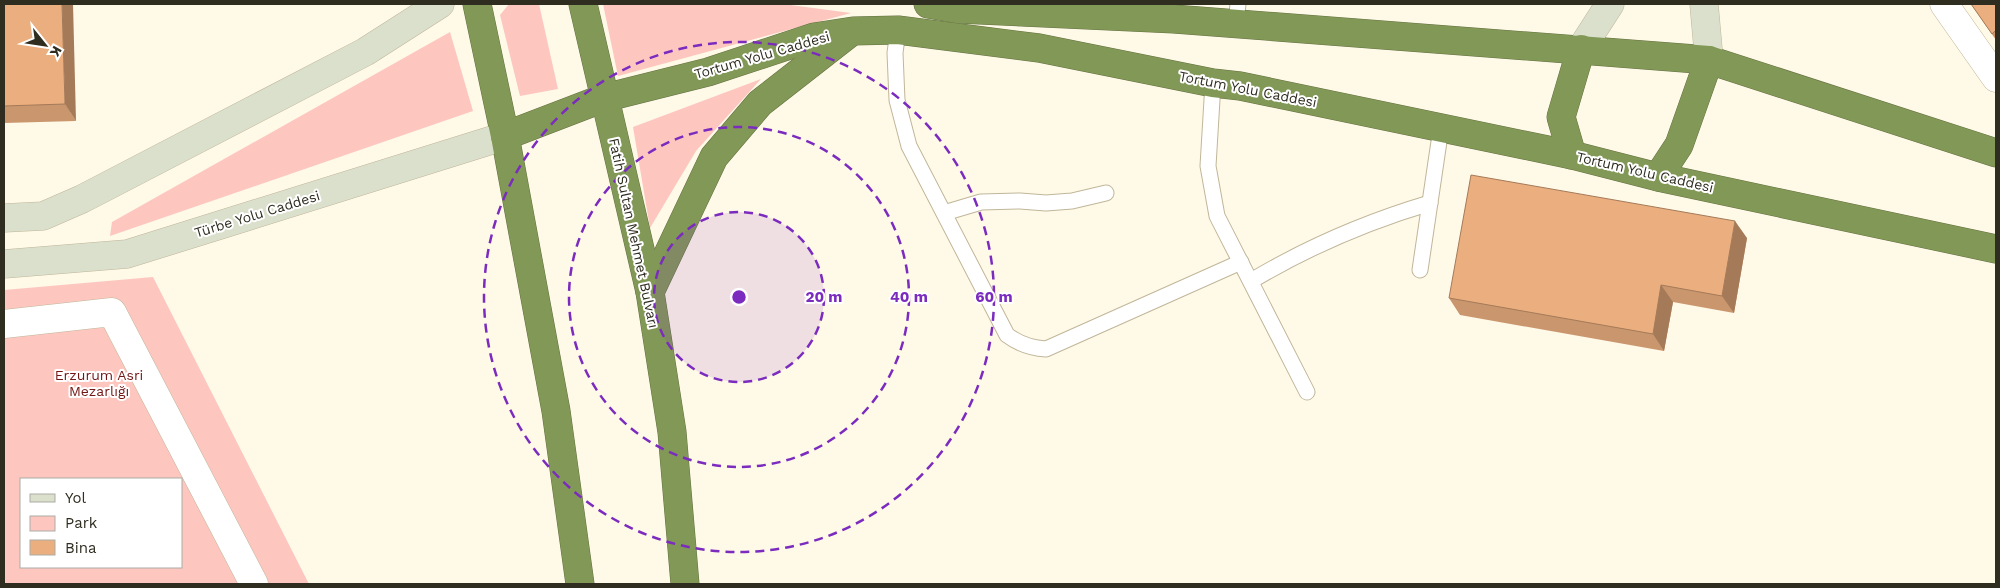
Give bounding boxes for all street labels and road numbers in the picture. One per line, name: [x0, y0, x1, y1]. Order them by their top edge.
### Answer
street label: Tortum Yolu Caddesi: [693, 28, 831, 82]
street label: Tortum Yolu Caddesi: [1178, 68, 1318, 110]
street label: Fatih Sultan Mehmet Bulvarı: [606, 136, 662, 330]
street label: Tortum Yolu Caddesi: [1575, 148, 1715, 196]
street label: Türbe Yolu Caddesi: [192, 187, 322, 241]

